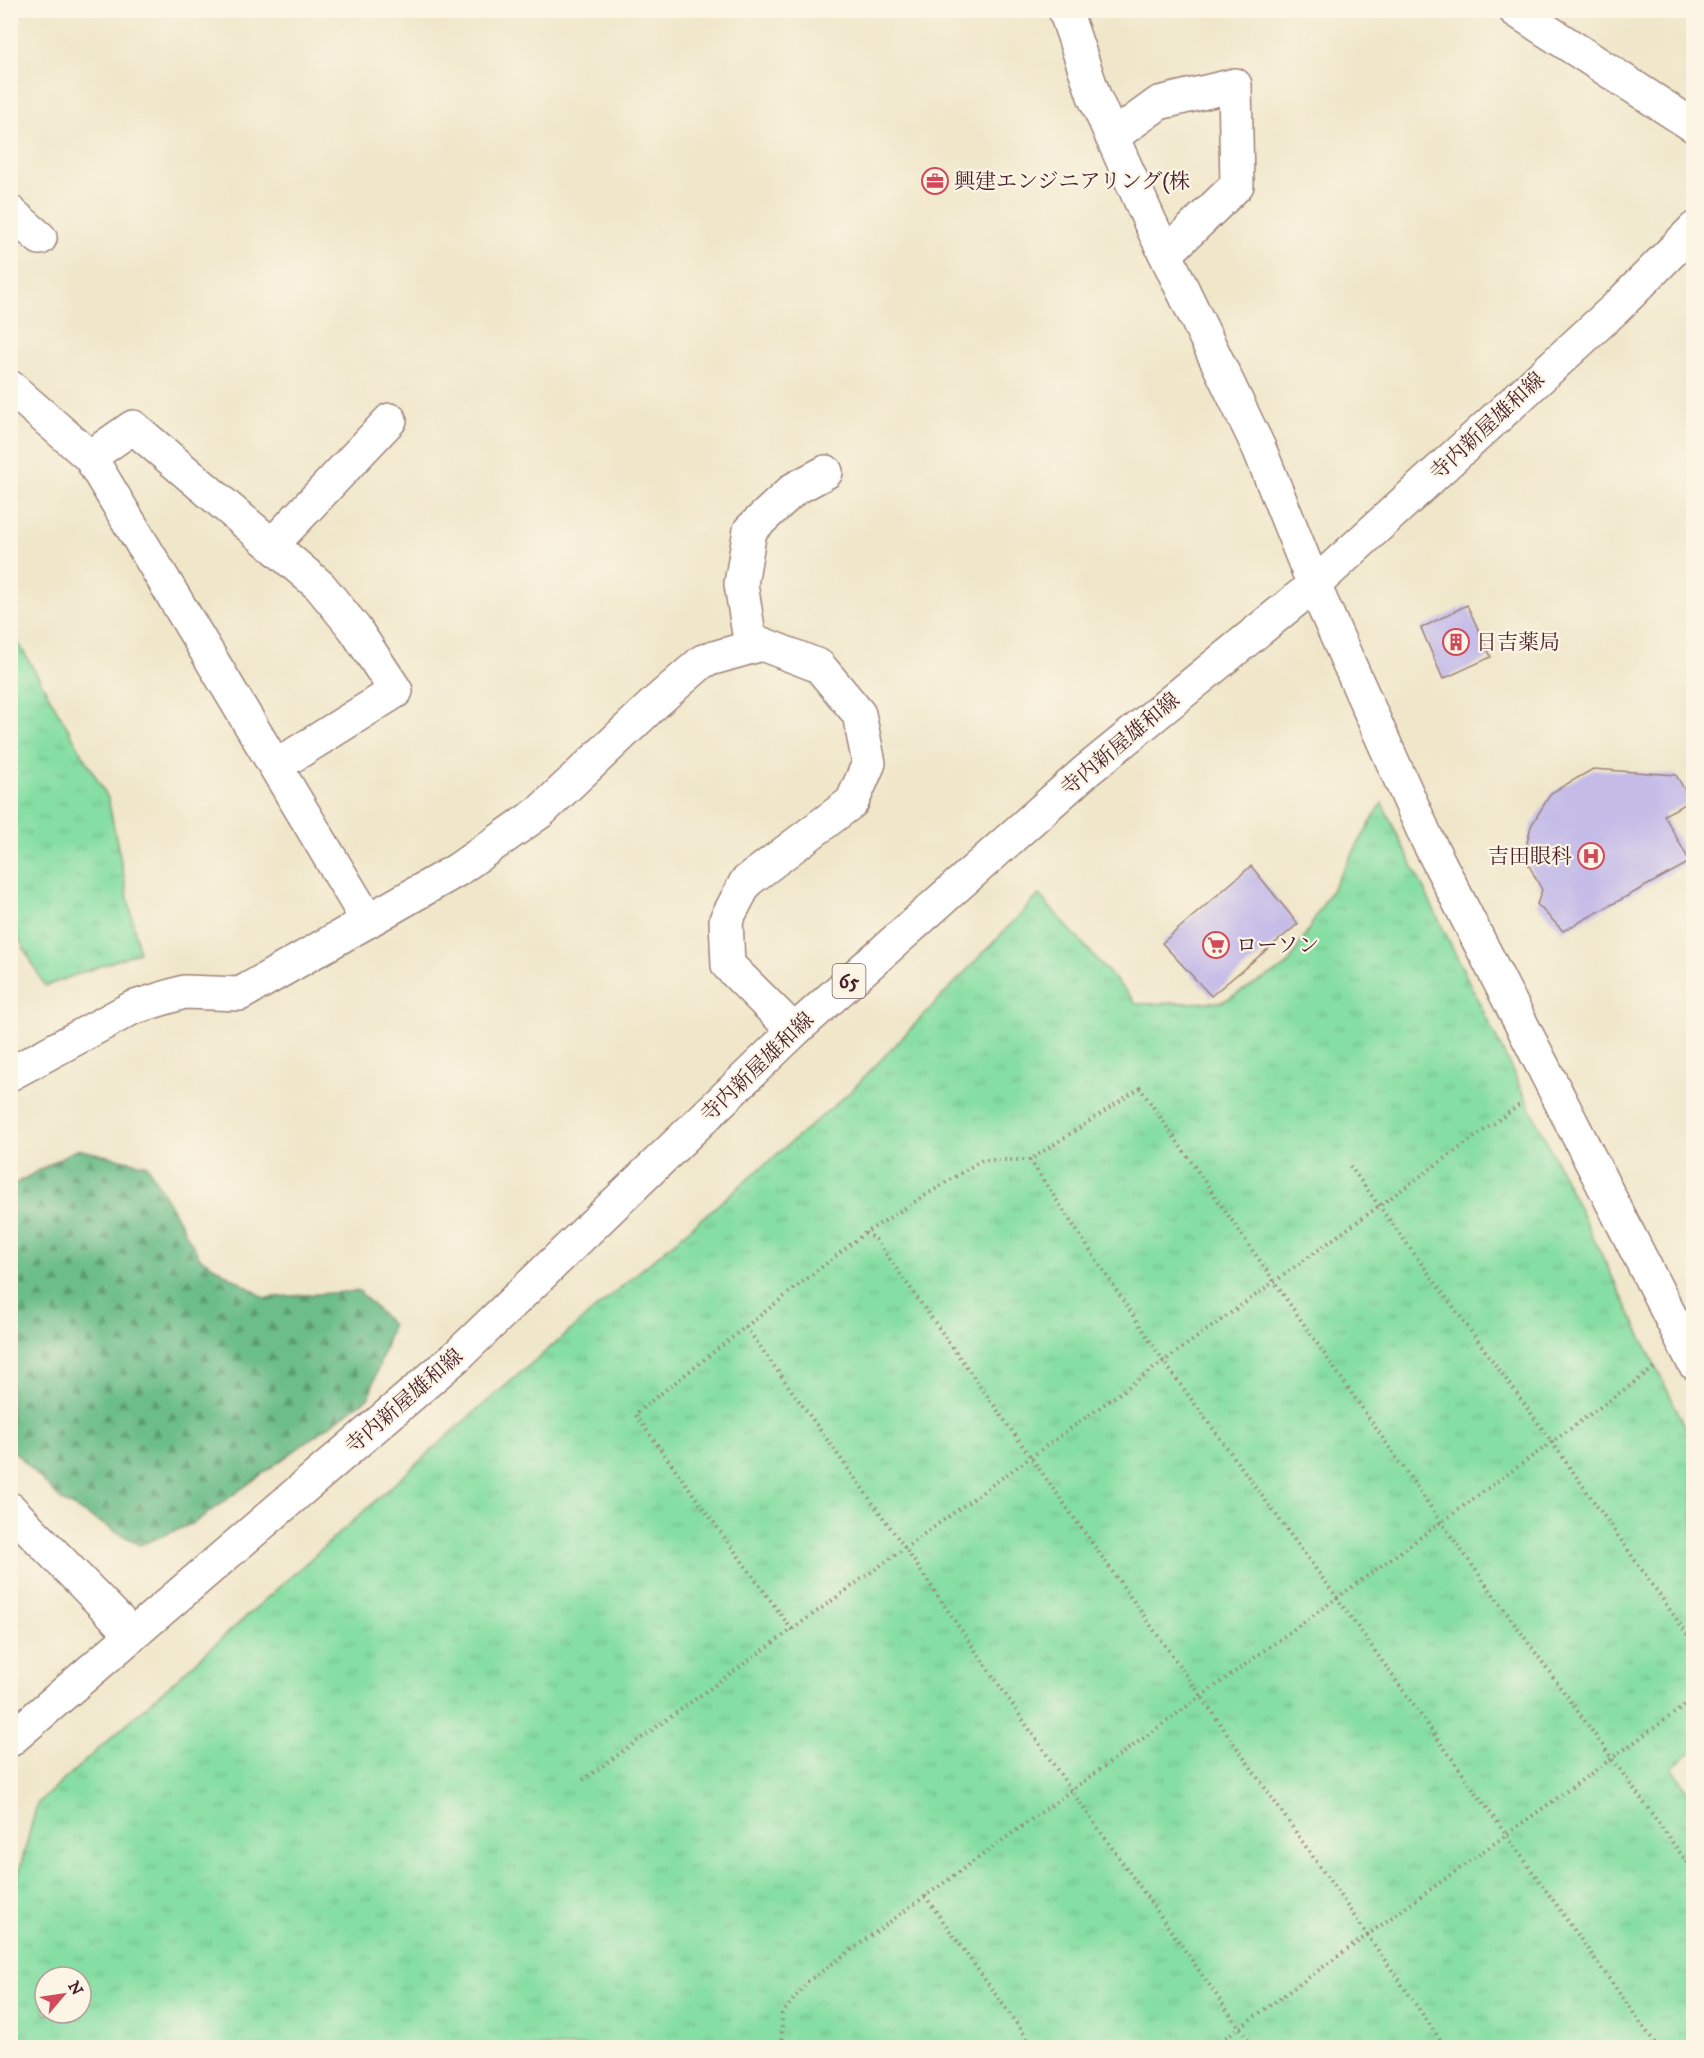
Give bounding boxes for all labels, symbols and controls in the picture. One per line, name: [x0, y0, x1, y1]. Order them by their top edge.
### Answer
office icon: 興建エンジニアリング(株: [920, 166, 950, 196]
place label: 興建エンジニアリング(株: [954, 169, 1190, 195]
street label: 寺内新屋雄和線: [1425, 367, 1550, 486]
building icon: 日吉薬局: [1441, 627, 1471, 657]
place label: 日吉薬局: [1476, 630, 1560, 656]
street label: 寺内新屋雄和線: [1056, 688, 1185, 802]
hospital icon: 吉田眼科: [1576, 841, 1606, 871]
place label: 吉田眼科: [1488, 844, 1572, 870]
supermarket icon: ローソン: [1201, 930, 1231, 960]
place label: ローソン: [1236, 933, 1319, 959]
road number: 65: [832, 964, 866, 998]
street label: 寺内新屋雄和線: [696, 1007, 820, 1128]
street label: 寺内新屋雄和線: [341, 1344, 469, 1460]
north arrow: [33, 1965, 93, 2025]
text: N: [63, 1978, 87, 1999]

